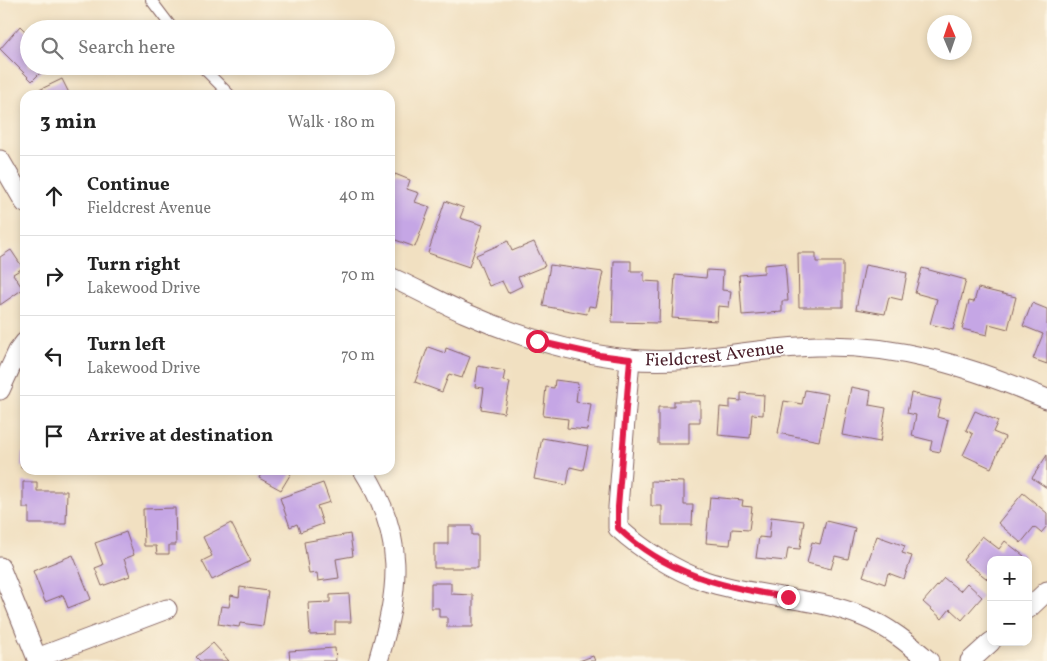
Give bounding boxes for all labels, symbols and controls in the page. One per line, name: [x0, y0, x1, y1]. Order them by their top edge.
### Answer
north arrow: [927, 15, 972, 60]
search box: [20, 20, 395, 75]
icon: search: [38, 34, 66, 62]
text: Search here: [78, 35, 175, 61]
text: 3 min: [40, 108, 96, 137]
text: Walk · 180 m: [288, 112, 375, 134]
text: Continue: [87, 172, 170, 198]
icon: ahead: [40, 182, 68, 210]
text: 40 m: [339, 185, 375, 207]
text: Fieldcrest Avenue: [87, 198, 211, 220]
text: Turn right: [87, 252, 180, 278]
icon: right: [40, 262, 68, 290]
text: 70 m: [341, 265, 375, 287]
text: Lakewood Drive: [87, 278, 200, 300]
route start: [526, 330, 549, 353]
text: Turn left: [87, 332, 166, 358]
street label: Fieldcrest Avenue: [644, 336, 785, 373]
icon: left: [40, 342, 68, 370]
text: 70 m: [341, 345, 375, 367]
text: Lakewood Drive: [87, 358, 200, 380]
icon: arrive: [40, 422, 68, 450]
text: Arrive at destination: [87, 423, 273, 449]
map controls: [987, 556, 1032, 646]
button: +: [987, 556, 1032, 601]
route end: [777, 586, 800, 609]
button: −: [987, 601, 1032, 646]

